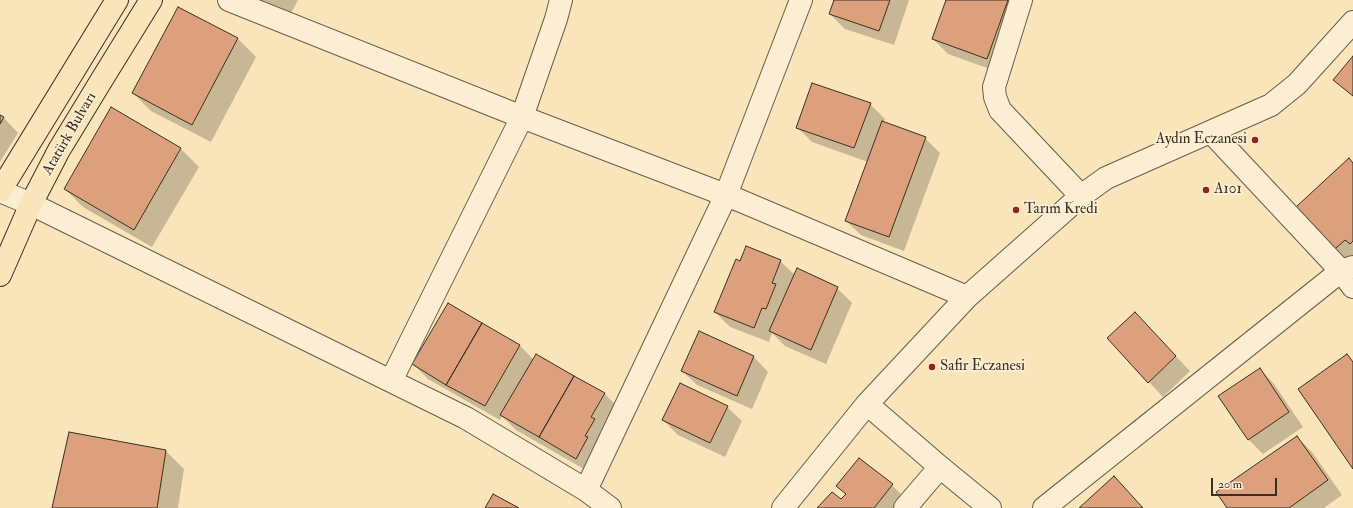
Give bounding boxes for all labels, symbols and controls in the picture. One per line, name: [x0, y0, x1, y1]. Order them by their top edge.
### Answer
street label: Atatürk Bulvarı: [39, 89, 101, 179]
place label: Aydın Eczanesi: [1156, 131, 1247, 149]
marker: Aydın Eczanesi: [1250, 135, 1260, 145]
place label: A101: [1214, 181, 1242, 199]
marker: A101: [1201, 185, 1211, 195]
place label: Tarım Kredi: [1024, 201, 1098, 219]
marker: Tarım Kredi: [1011, 205, 1021, 215]
place label: Safir Eczanesi: [940, 358, 1025, 376]
marker: Safir Eczanesi: [927, 362, 937, 372]
scale bar: [1213, 470, 1279, 496]
text: 20 m: [1218, 477, 1242, 492]

